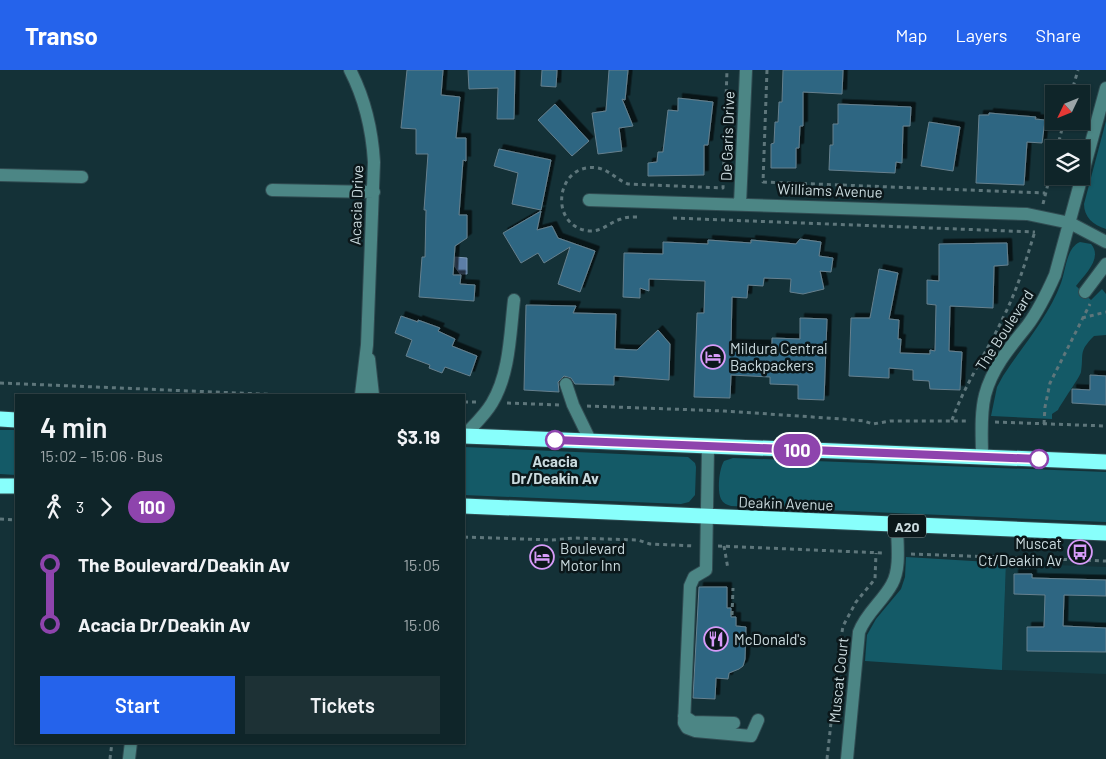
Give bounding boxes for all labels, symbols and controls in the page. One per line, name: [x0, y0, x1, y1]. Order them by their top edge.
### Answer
text: Transo: [25, 21, 98, 50]
text: Map: [895, 24, 927, 46]
text: Layers: [955, 24, 1008, 46]
text: Share: [1036, 24, 1081, 46]
north arrow: [1045, 85, 1090, 130]
map controls: [1045, 85, 1090, 185]
street label: De Garis Drive: [716, 91, 738, 181]
button: layers: [1045, 140, 1090, 185]
street label: Acacia Drive: [346, 165, 366, 245]
street label: Williams Avenue: [777, 179, 883, 201]
street label: The Boulevard: [971, 286, 1037, 374]
place label: Mildura Central Backpackers: [730, 339, 828, 374]
hotel icon: Mildura Central Backpackers: [700, 344, 726, 370]
text: 4 min: [40, 410, 108, 444]
text: $3.19: [397, 425, 440, 448]
marker: Acacia Dr/Deakin Av: [545, 430, 565, 450]
line badge: 100: [768, 434, 826, 466]
text: 100: [784, 439, 810, 461]
text: 15:02 – 15:06 · Bus: [40, 446, 163, 465]
unlabelled marker: [1029, 449, 1049, 469]
place label: Acacia Dr/Deakin Av: [511, 452, 599, 487]
street label: Deakin Avenue: [738, 492, 834, 514]
icon: walk: [40, 493, 68, 521]
icon: forward: [92, 493, 120, 521]
text: 100: [138, 496, 165, 518]
text: 3: [76, 497, 84, 516]
road number: A20: [888, 514, 926, 538]
place label: Muscat Ct/Deakin Av: [978, 534, 1062, 569]
place label: Boulevard Motor Inn: [560, 539, 625, 574]
bus stop icon: Muscat Ct/Deakin Av: [1067, 539, 1093, 565]
hotel icon: Boulevard Motor Inn: [529, 544, 555, 570]
text: The Boulevard/Deakin Av: [78, 553, 290, 576]
text: 15:05: [403, 555, 440, 574]
text: Acacia Dr/Deakin Av: [78, 613, 250, 636]
text: 15:06: [403, 615, 440, 634]
restaurant icon: McDonald's: [703, 626, 729, 652]
place label: McDonald's: [734, 630, 806, 648]
street label: Muscat Court: [825, 636, 851, 724]
button: Start: [40, 676, 235, 734]
button: Tickets: [245, 676, 440, 734]

